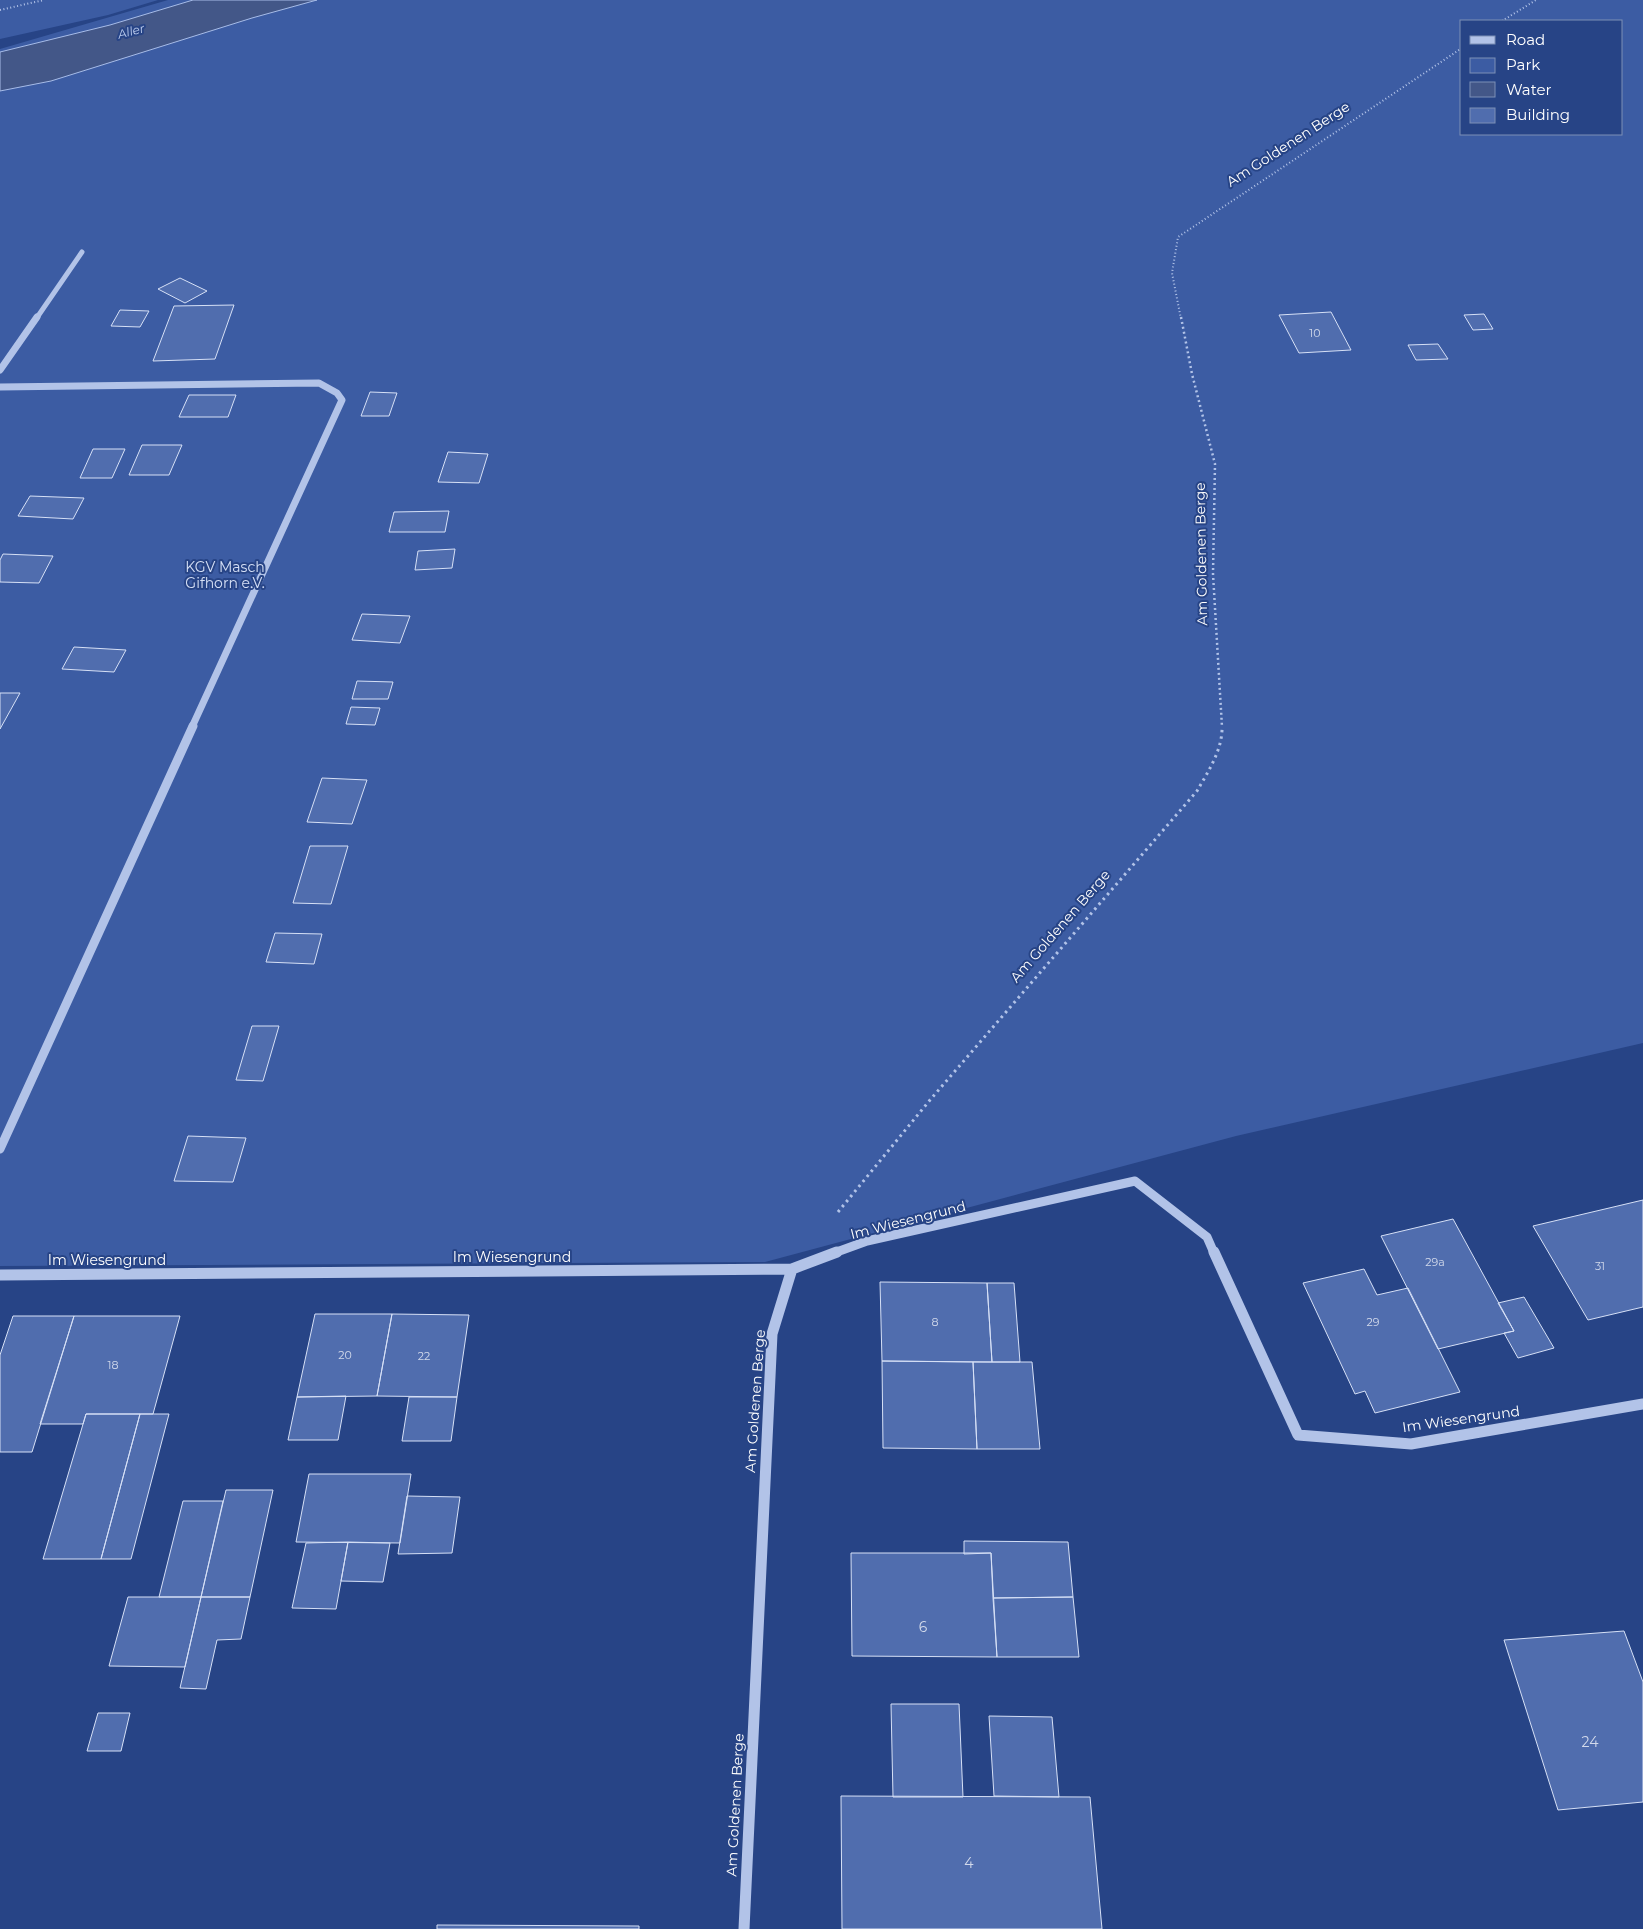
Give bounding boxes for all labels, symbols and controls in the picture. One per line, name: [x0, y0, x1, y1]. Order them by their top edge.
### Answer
water label: Aller: [115, 20, 146, 42]
legend: [1460, 20, 1623, 135]
text: Road: [1506, 30, 1545, 49]
text: Park: [1506, 55, 1540, 74]
text: Water: [1506, 80, 1552, 99]
street label: Am Goldenen Berge: [1223, 97, 1353, 191]
text: Building: [1506, 105, 1570, 124]
house number: 10: [1309, 326, 1321, 340]
street label: Am Goldenen Berge: [1191, 482, 1211, 626]
park label: KGV Masch Gifhorn e.V.: [185, 558, 265, 592]
street label: Am Goldenen Berge: [1006, 866, 1114, 986]
street label: Im Wiesengrund: [848, 1197, 968, 1243]
street label: Im Wiesengrund: [453, 1248, 571, 1266]
street label: Im Wiesengrund: [48, 1251, 166, 1269]
house number: 29a: [1425, 1255, 1445, 1269]
house number: 31: [1595, 1259, 1605, 1273]
house number: 8: [931, 1315, 939, 1329]
house number: 29: [1367, 1315, 1380, 1329]
street label: Am Goldenen Berge: [741, 1329, 769, 1473]
house number: 20: [338, 1348, 352, 1362]
house number: 22: [418, 1349, 430, 1363]
house number: 18: [108, 1358, 119, 1372]
street label: Im Wiesengrund: [1401, 1402, 1521, 1436]
house number: 6: [919, 1618, 928, 1636]
street label: Am Goldenen Berge: [722, 1733, 748, 1877]
house number: 24: [1582, 1733, 1599, 1751]
house number: 4: [964, 1854, 974, 1872]

